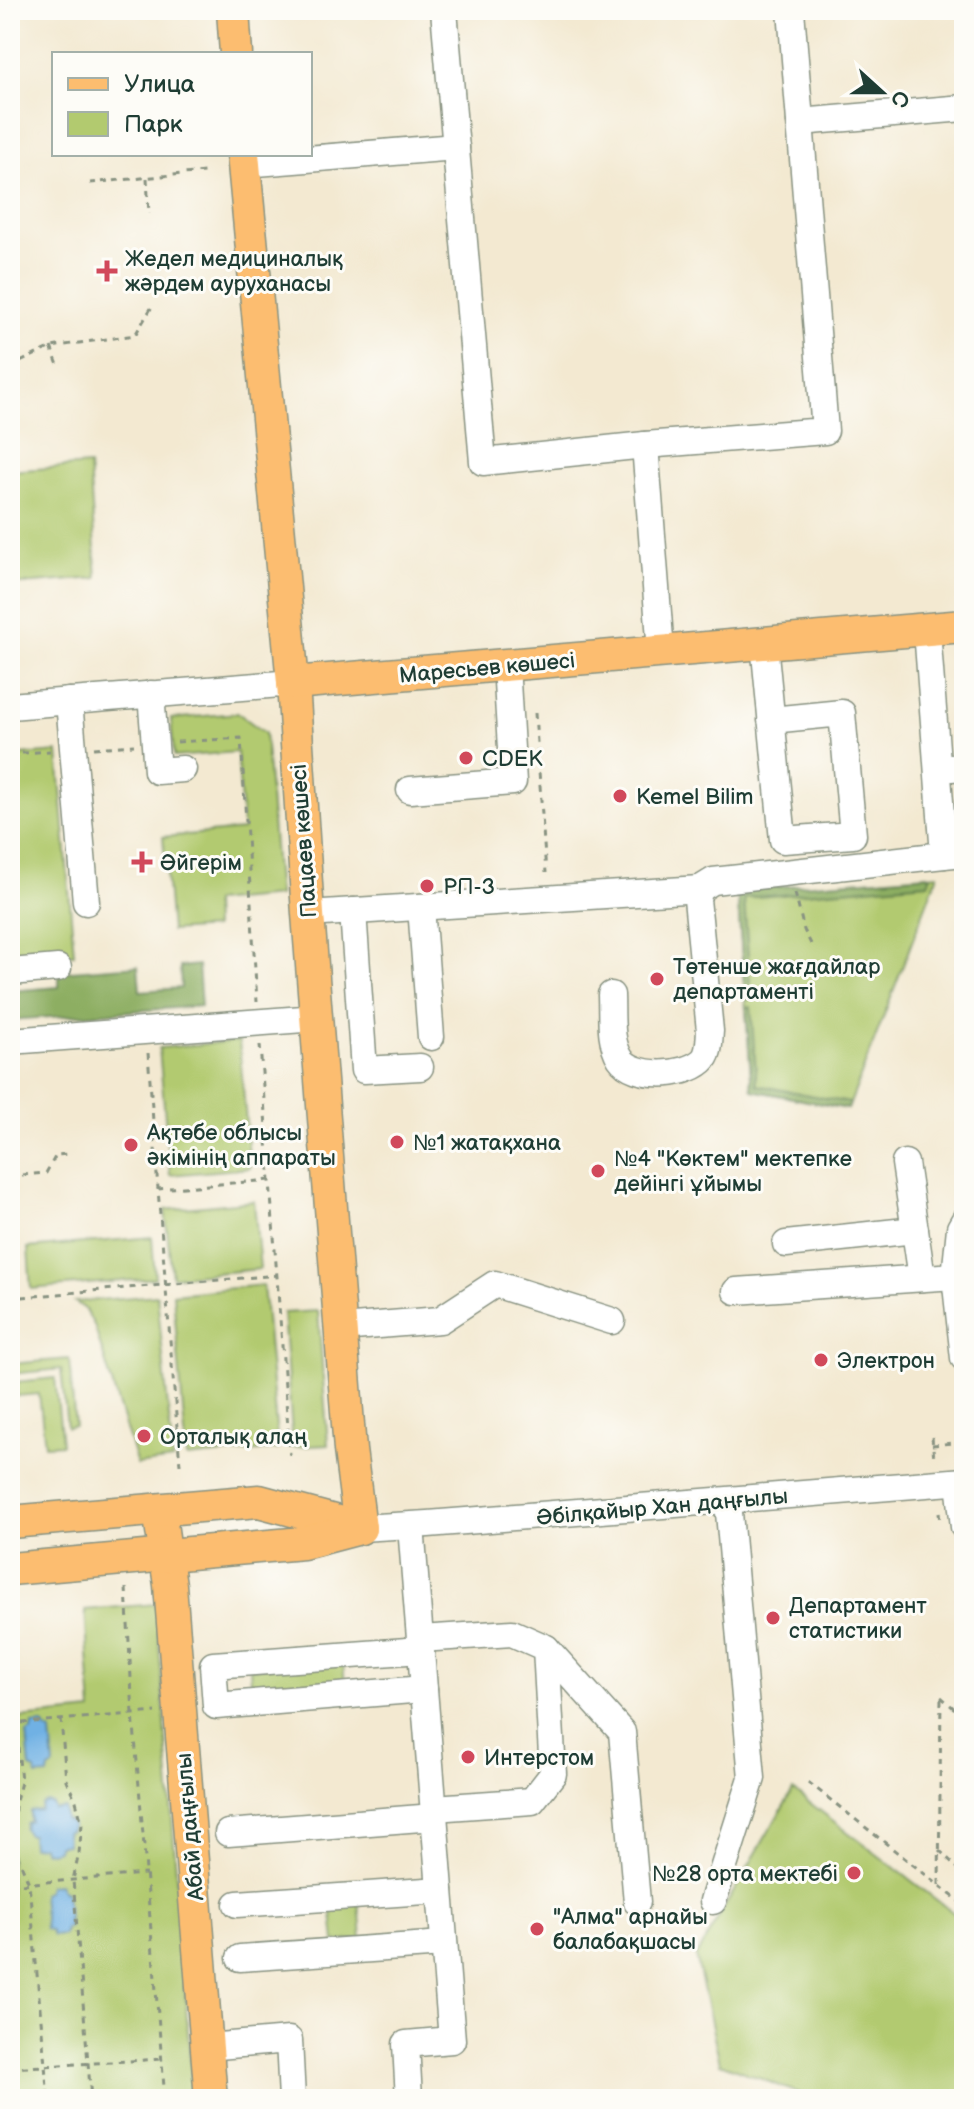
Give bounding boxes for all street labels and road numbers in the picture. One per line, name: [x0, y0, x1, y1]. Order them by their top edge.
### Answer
street label: Маресьев көшесі: [398, 647, 576, 690]
street label: Пацаев көшесі: [286, 763, 323, 919]
street label: Әбілқайыр Хан даңғылы: [535, 1483, 789, 1532]
street label: Абай даңғылы: [171, 1752, 210, 1903]

